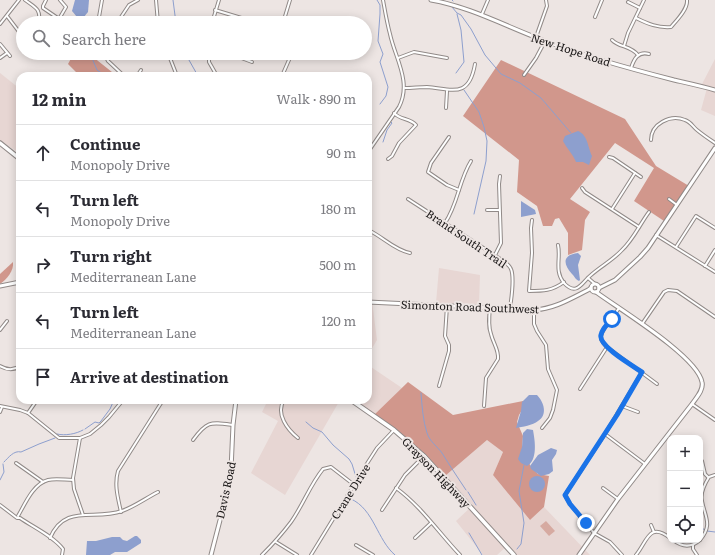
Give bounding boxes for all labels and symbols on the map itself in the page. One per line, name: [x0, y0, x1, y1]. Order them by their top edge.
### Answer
street label: New Hope Road: [529, 29, 613, 69]
street label: Brand South Trail: [423, 205, 511, 271]
street label: Simonton Road Southwest: [401, 296, 540, 316]
route start: [603, 310, 621, 328]
street label: Grayson Highway: [399, 433, 475, 511]
street label: Davis Road: [211, 460, 239, 520]
street label: Crane Drive: [327, 460, 374, 522]
route end: [577, 514, 595, 532]

